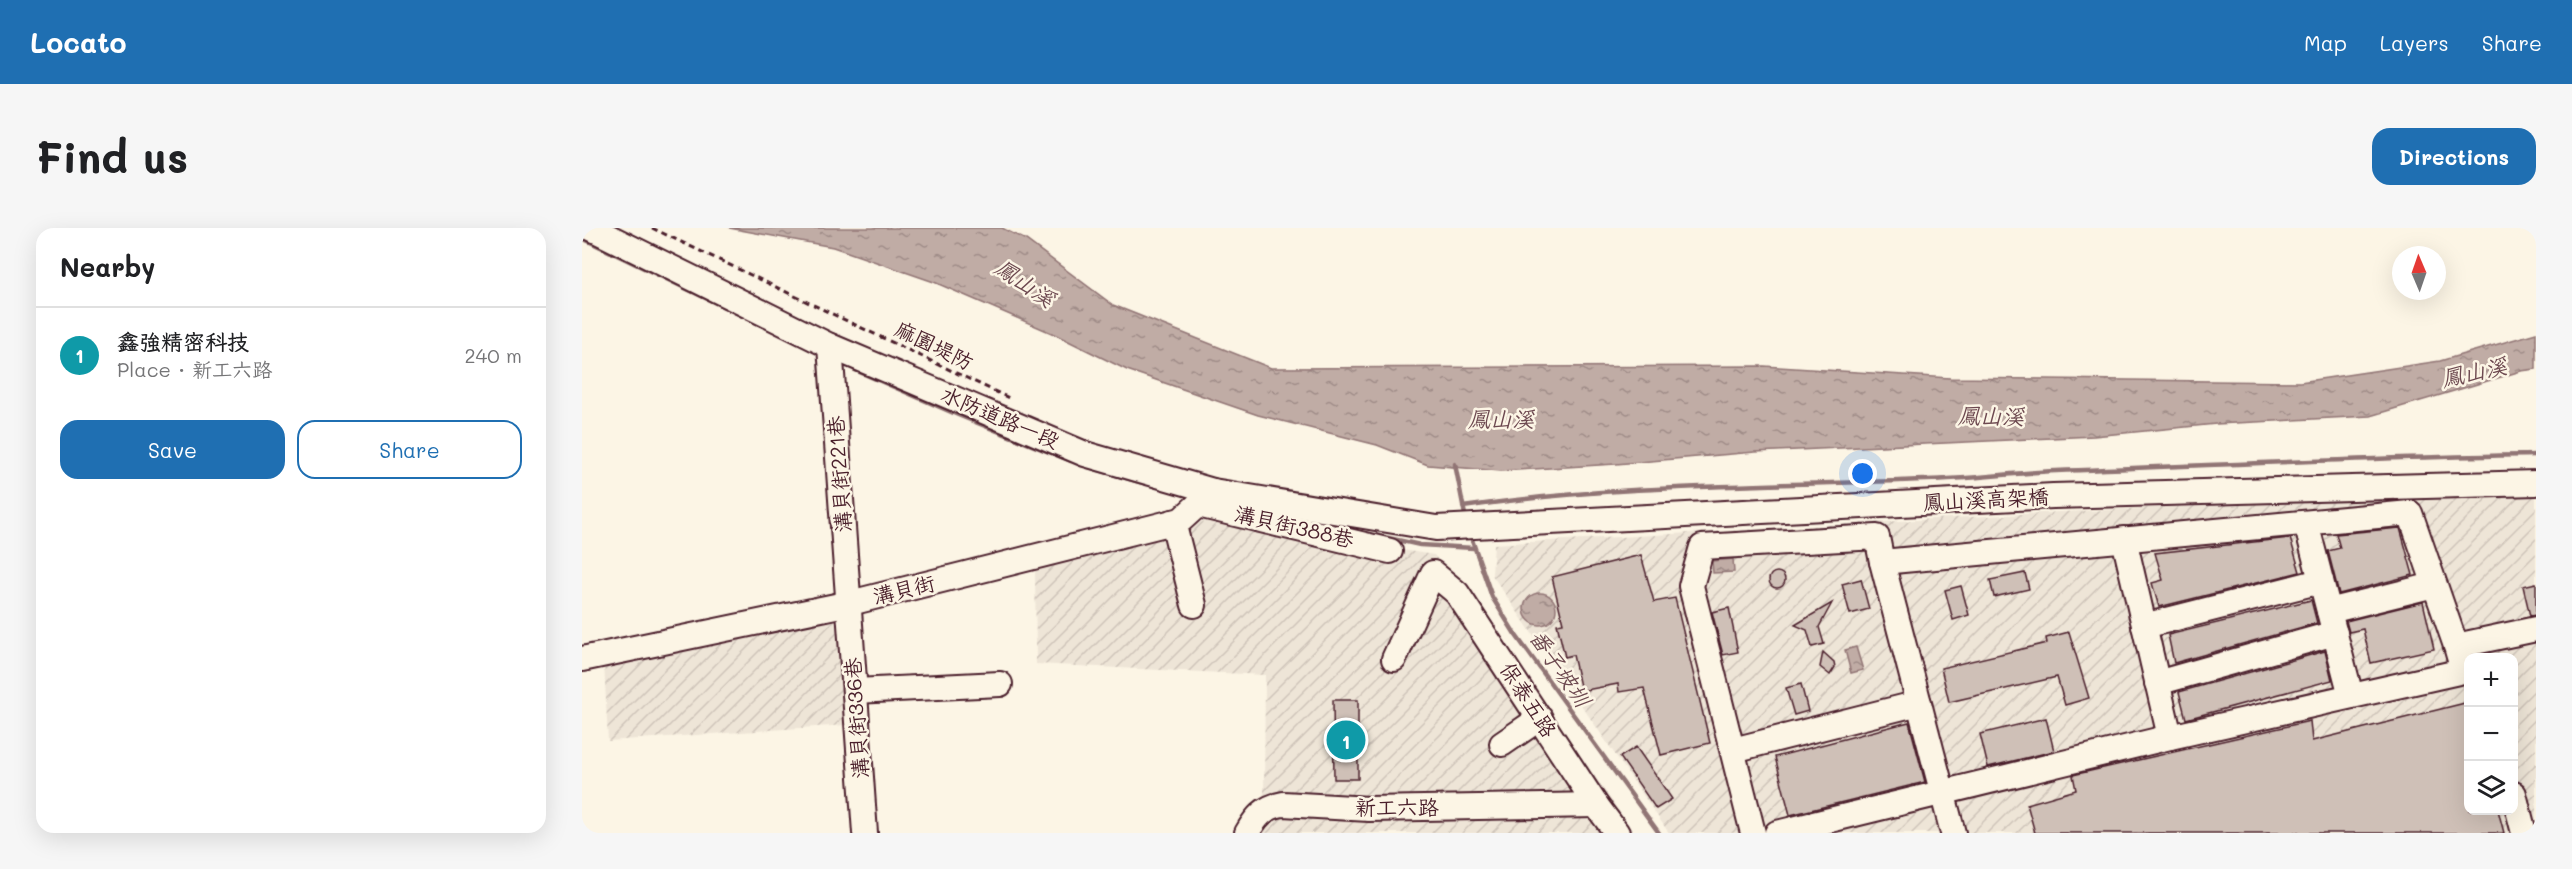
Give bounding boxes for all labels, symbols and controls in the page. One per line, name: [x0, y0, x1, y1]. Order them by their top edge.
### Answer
text: Locato: [30, 24, 127, 60]
text: Map: [2304, 29, 2347, 56]
text: Layers: [2380, 29, 2449, 56]
text: Share: [2482, 29, 2542, 56]
button: Directions: [2372, 128, 2536, 185]
text: Find us: [36, 129, 188, 184]
north arrow: [2392, 246, 2446, 300]
text: Nearby: [60, 250, 155, 284]
water label: 鳳山溪: [989, 252, 1062, 314]
street label: 麻園堤防: [891, 314, 978, 375]
text: 鑫強精密科技: [117, 327, 249, 356]
text: 1: [75, 342, 84, 368]
text: 240 m: [464, 342, 522, 368]
water label: 鳳山溪: [2438, 350, 2510, 393]
text: Place · 新工六路: [117, 356, 272, 382]
street label: 水防道路一段: [937, 380, 1064, 454]
water label: 鳳山溪: [1957, 400, 2025, 431]
water label: 鳳山溪: [1467, 404, 1535, 433]
street label: 溝貝街221巷: [821, 415, 856, 533]
button: Save: [60, 420, 285, 479]
button: Share: [297, 420, 522, 479]
your location: [1848, 459, 1877, 488]
street label: 鳳山溪高架橋: [1922, 482, 2050, 515]
street label: 溝貝街388巷: [1232, 499, 1357, 552]
street label: 溝貝街: [870, 568, 937, 609]
water label: 番子坡圳: [1523, 623, 1599, 714]
map controls: [2464, 653, 2518, 815]
button: +: [2464, 653, 2518, 707]
street label: 溝貝街336巷: [838, 657, 873, 780]
street label: 保泰五路: [1495, 657, 1563, 742]
button: −: [2464, 707, 2518, 761]
pin: 1: [1326, 718, 1365, 762]
button: layers: [2464, 761, 2518, 815]
street label: 新工六路: [1355, 793, 1439, 820]

